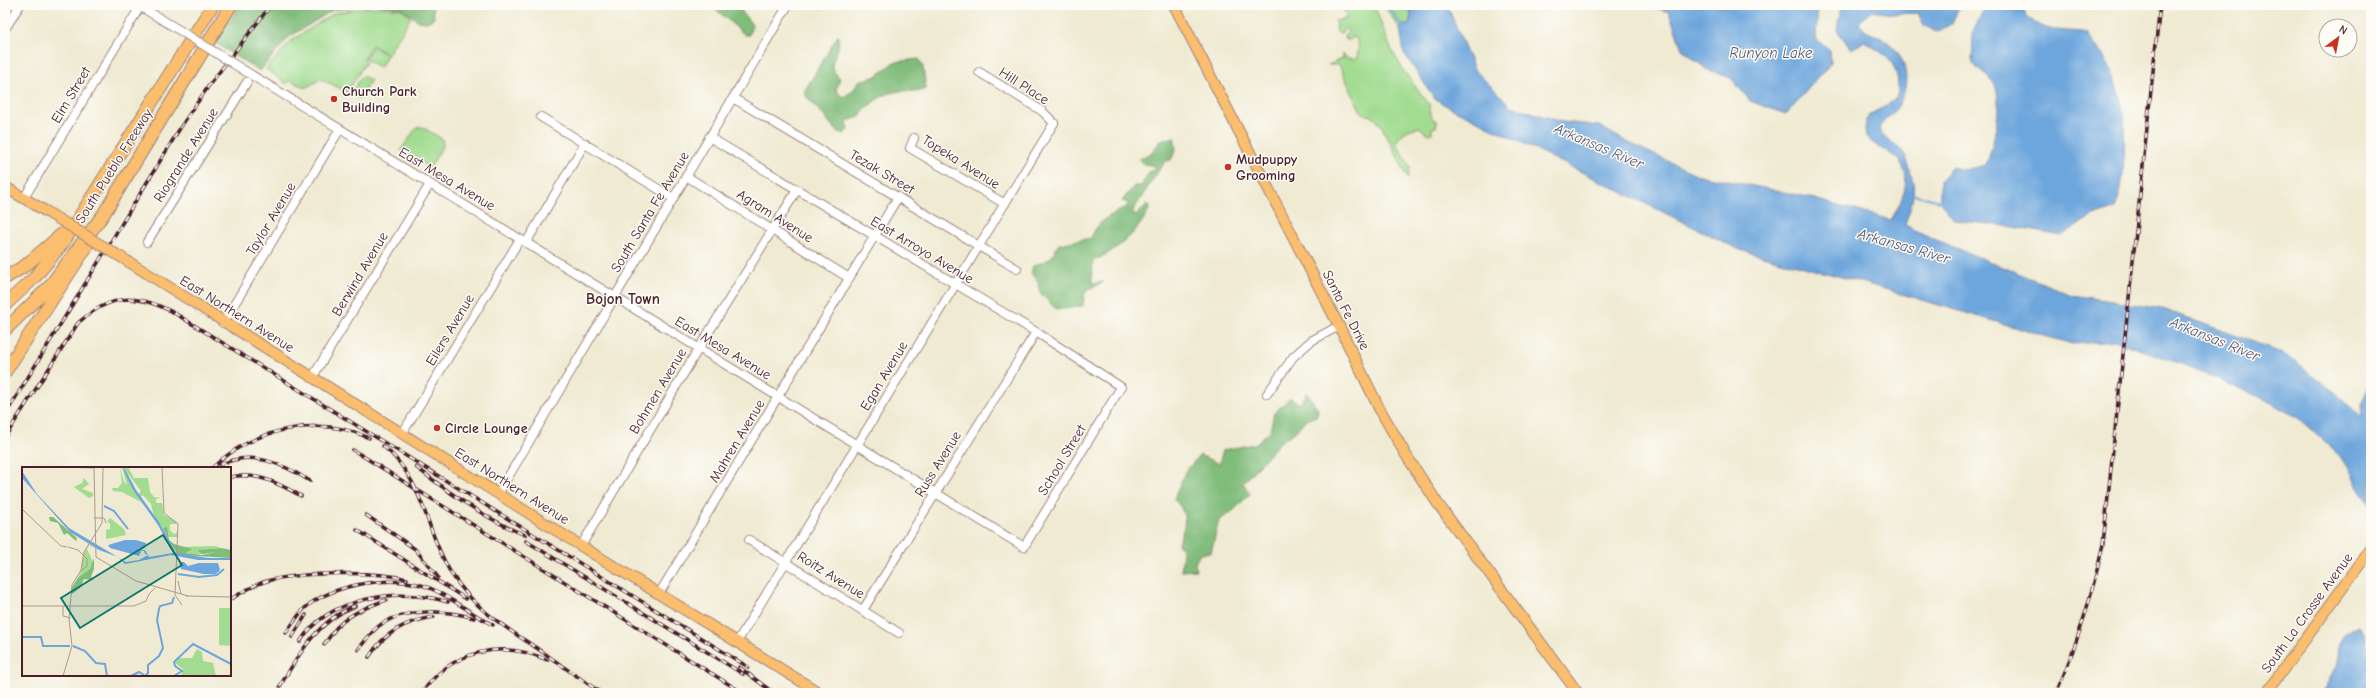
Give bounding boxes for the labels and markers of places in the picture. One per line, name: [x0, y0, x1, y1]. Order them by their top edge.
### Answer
place label: Church Park Building: [342, 83, 417, 116]
marker: Church Park Building: [329, 94, 339, 104]
place label: Mudpuppy Grooming: [1236, 151, 1298, 184]
marker: Mudpuppy Grooming: [1223, 162, 1233, 172]
place label: Circle Lounge: [445, 420, 528, 437]
marker: Circle Lounge: [432, 423, 442, 433]

